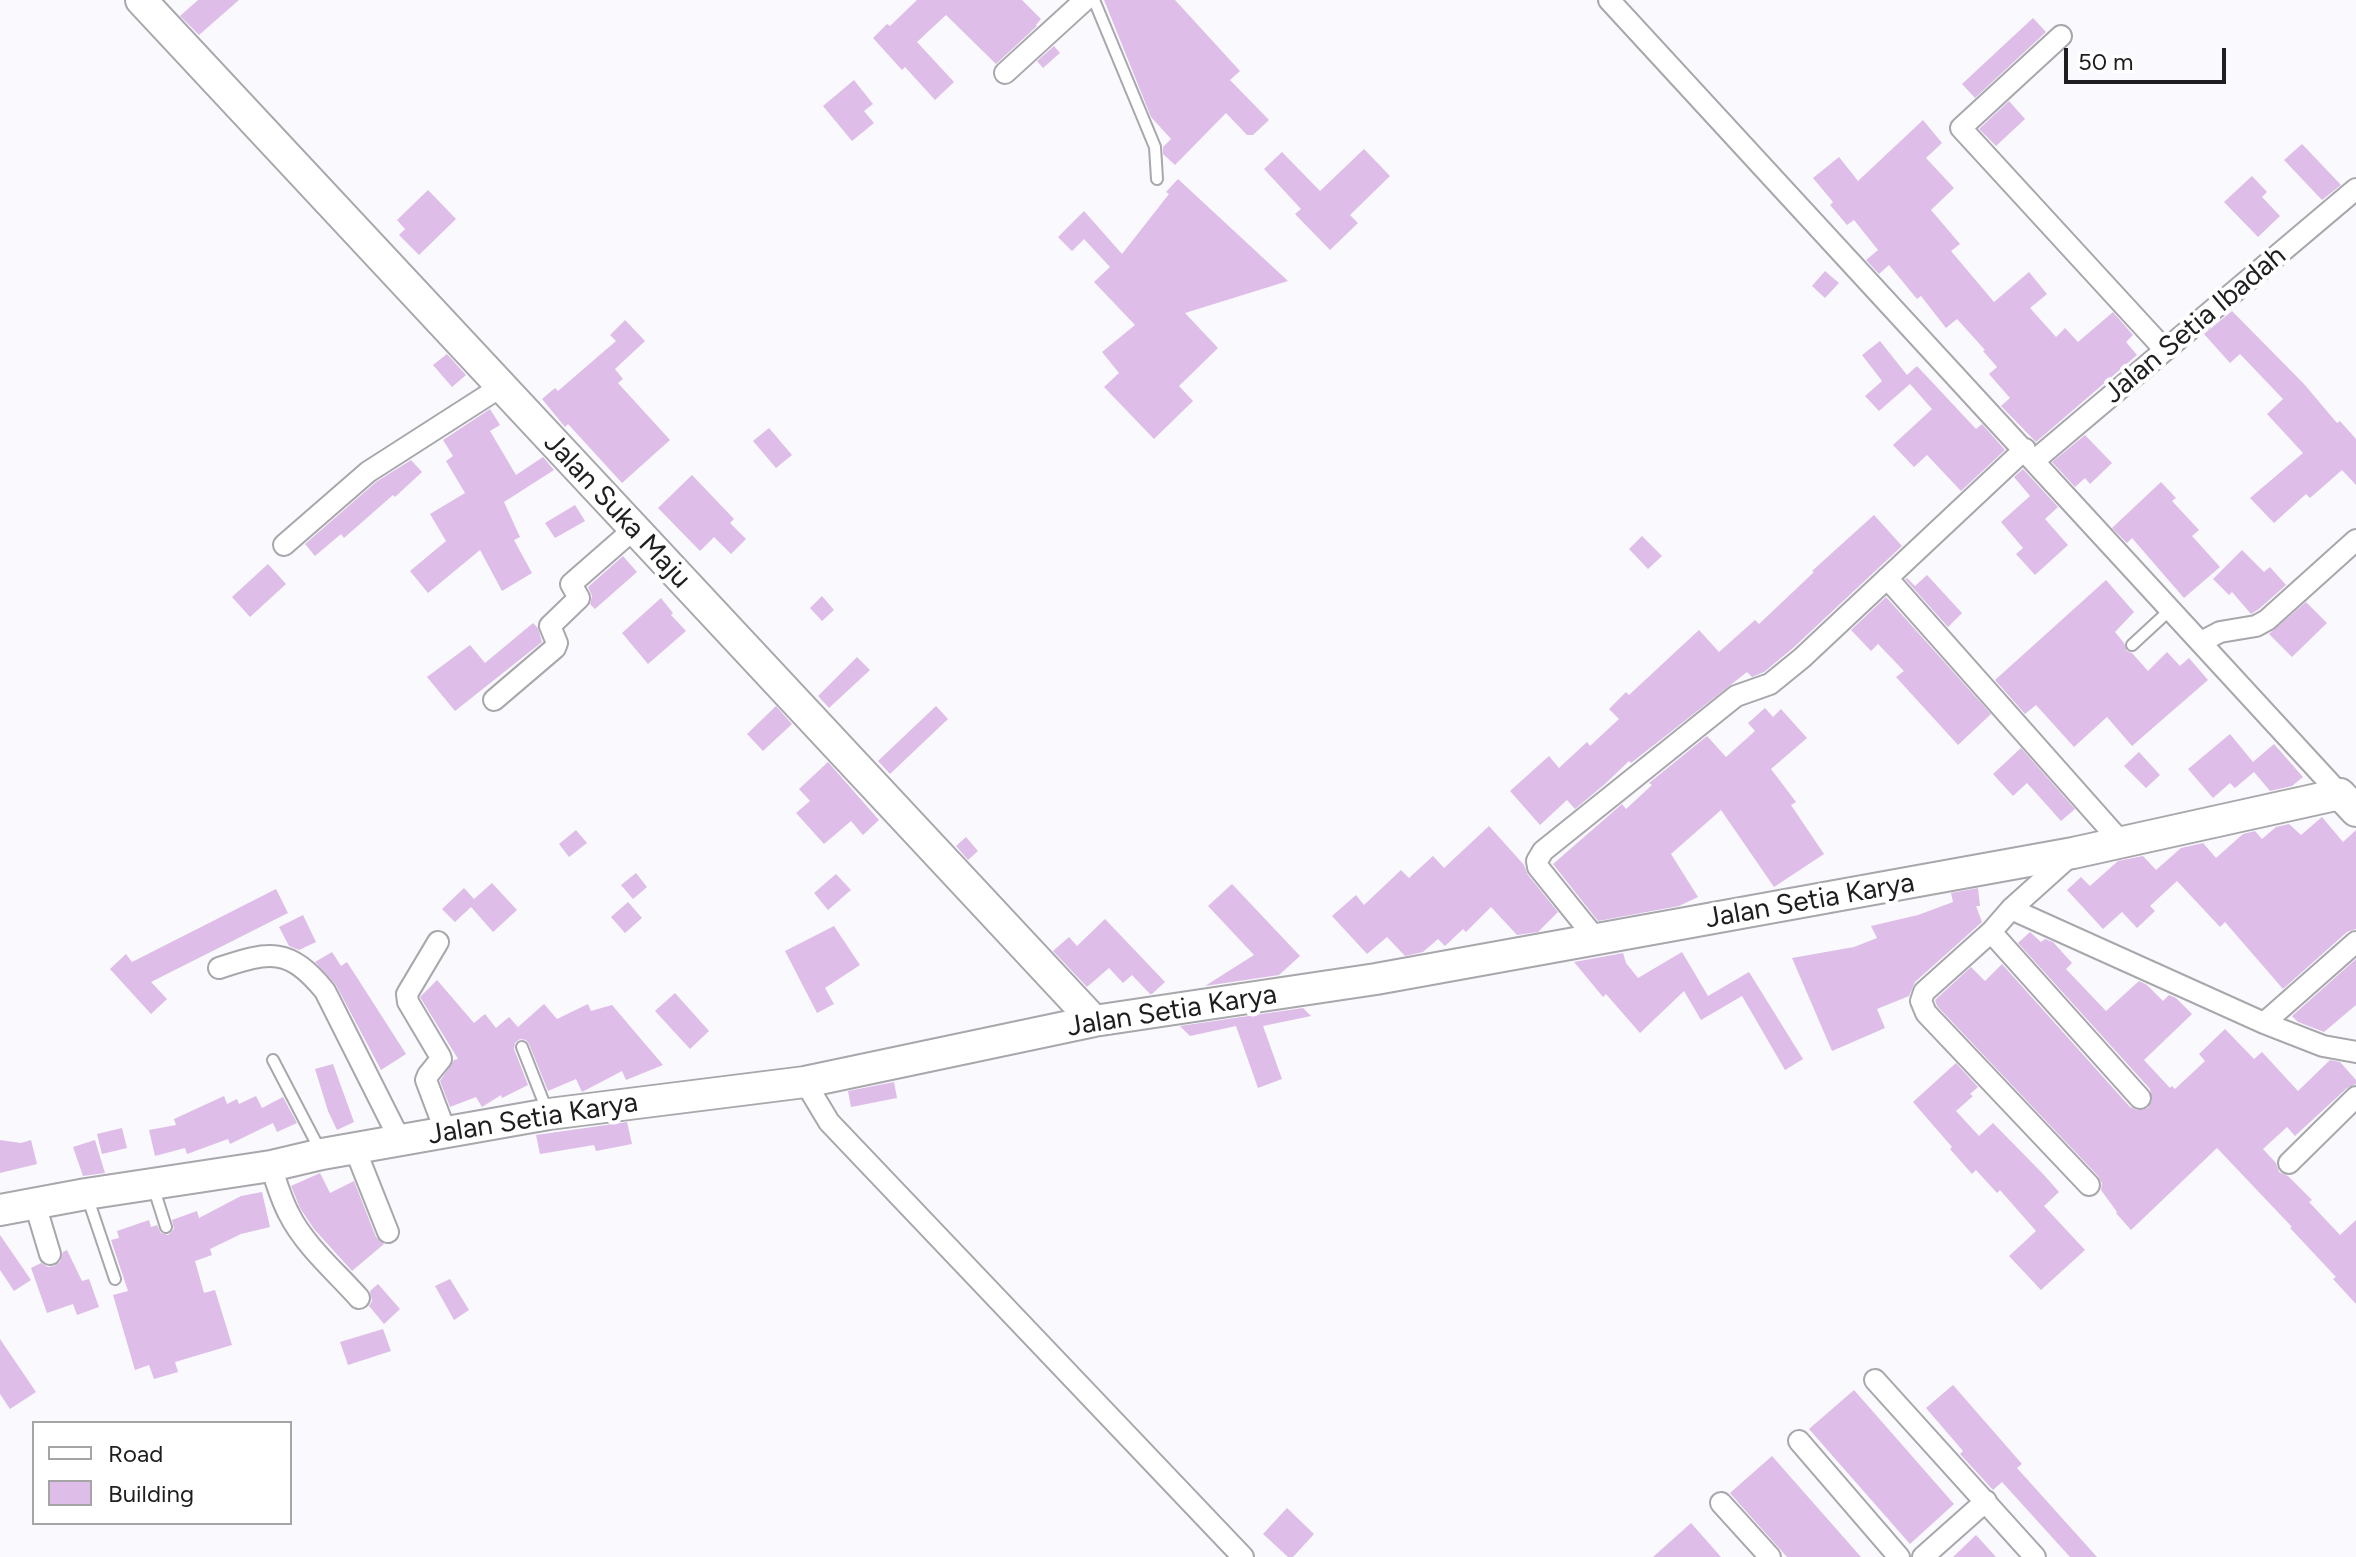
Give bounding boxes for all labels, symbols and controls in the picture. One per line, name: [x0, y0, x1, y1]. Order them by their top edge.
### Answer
scale bar: [2068, 32, 2230, 82]
text: 50 m: [2078, 47, 2134, 76]
street label: Jalan Setia Ibadah: [2097, 239, 2293, 411]
street label: Jalan Suka Maju: [536, 426, 698, 596]
street label: Jalan Setia Karya: [1703, 866, 1917, 936]
street label: Jalan Setia Karya: [1065, 978, 1279, 1044]
street label: Jalan Setia Karya: [426, 1086, 640, 1152]
legend: [32, 1421, 292, 1525]
text: Road: [108, 1439, 163, 1468]
text: Building: [108, 1479, 194, 1508]

